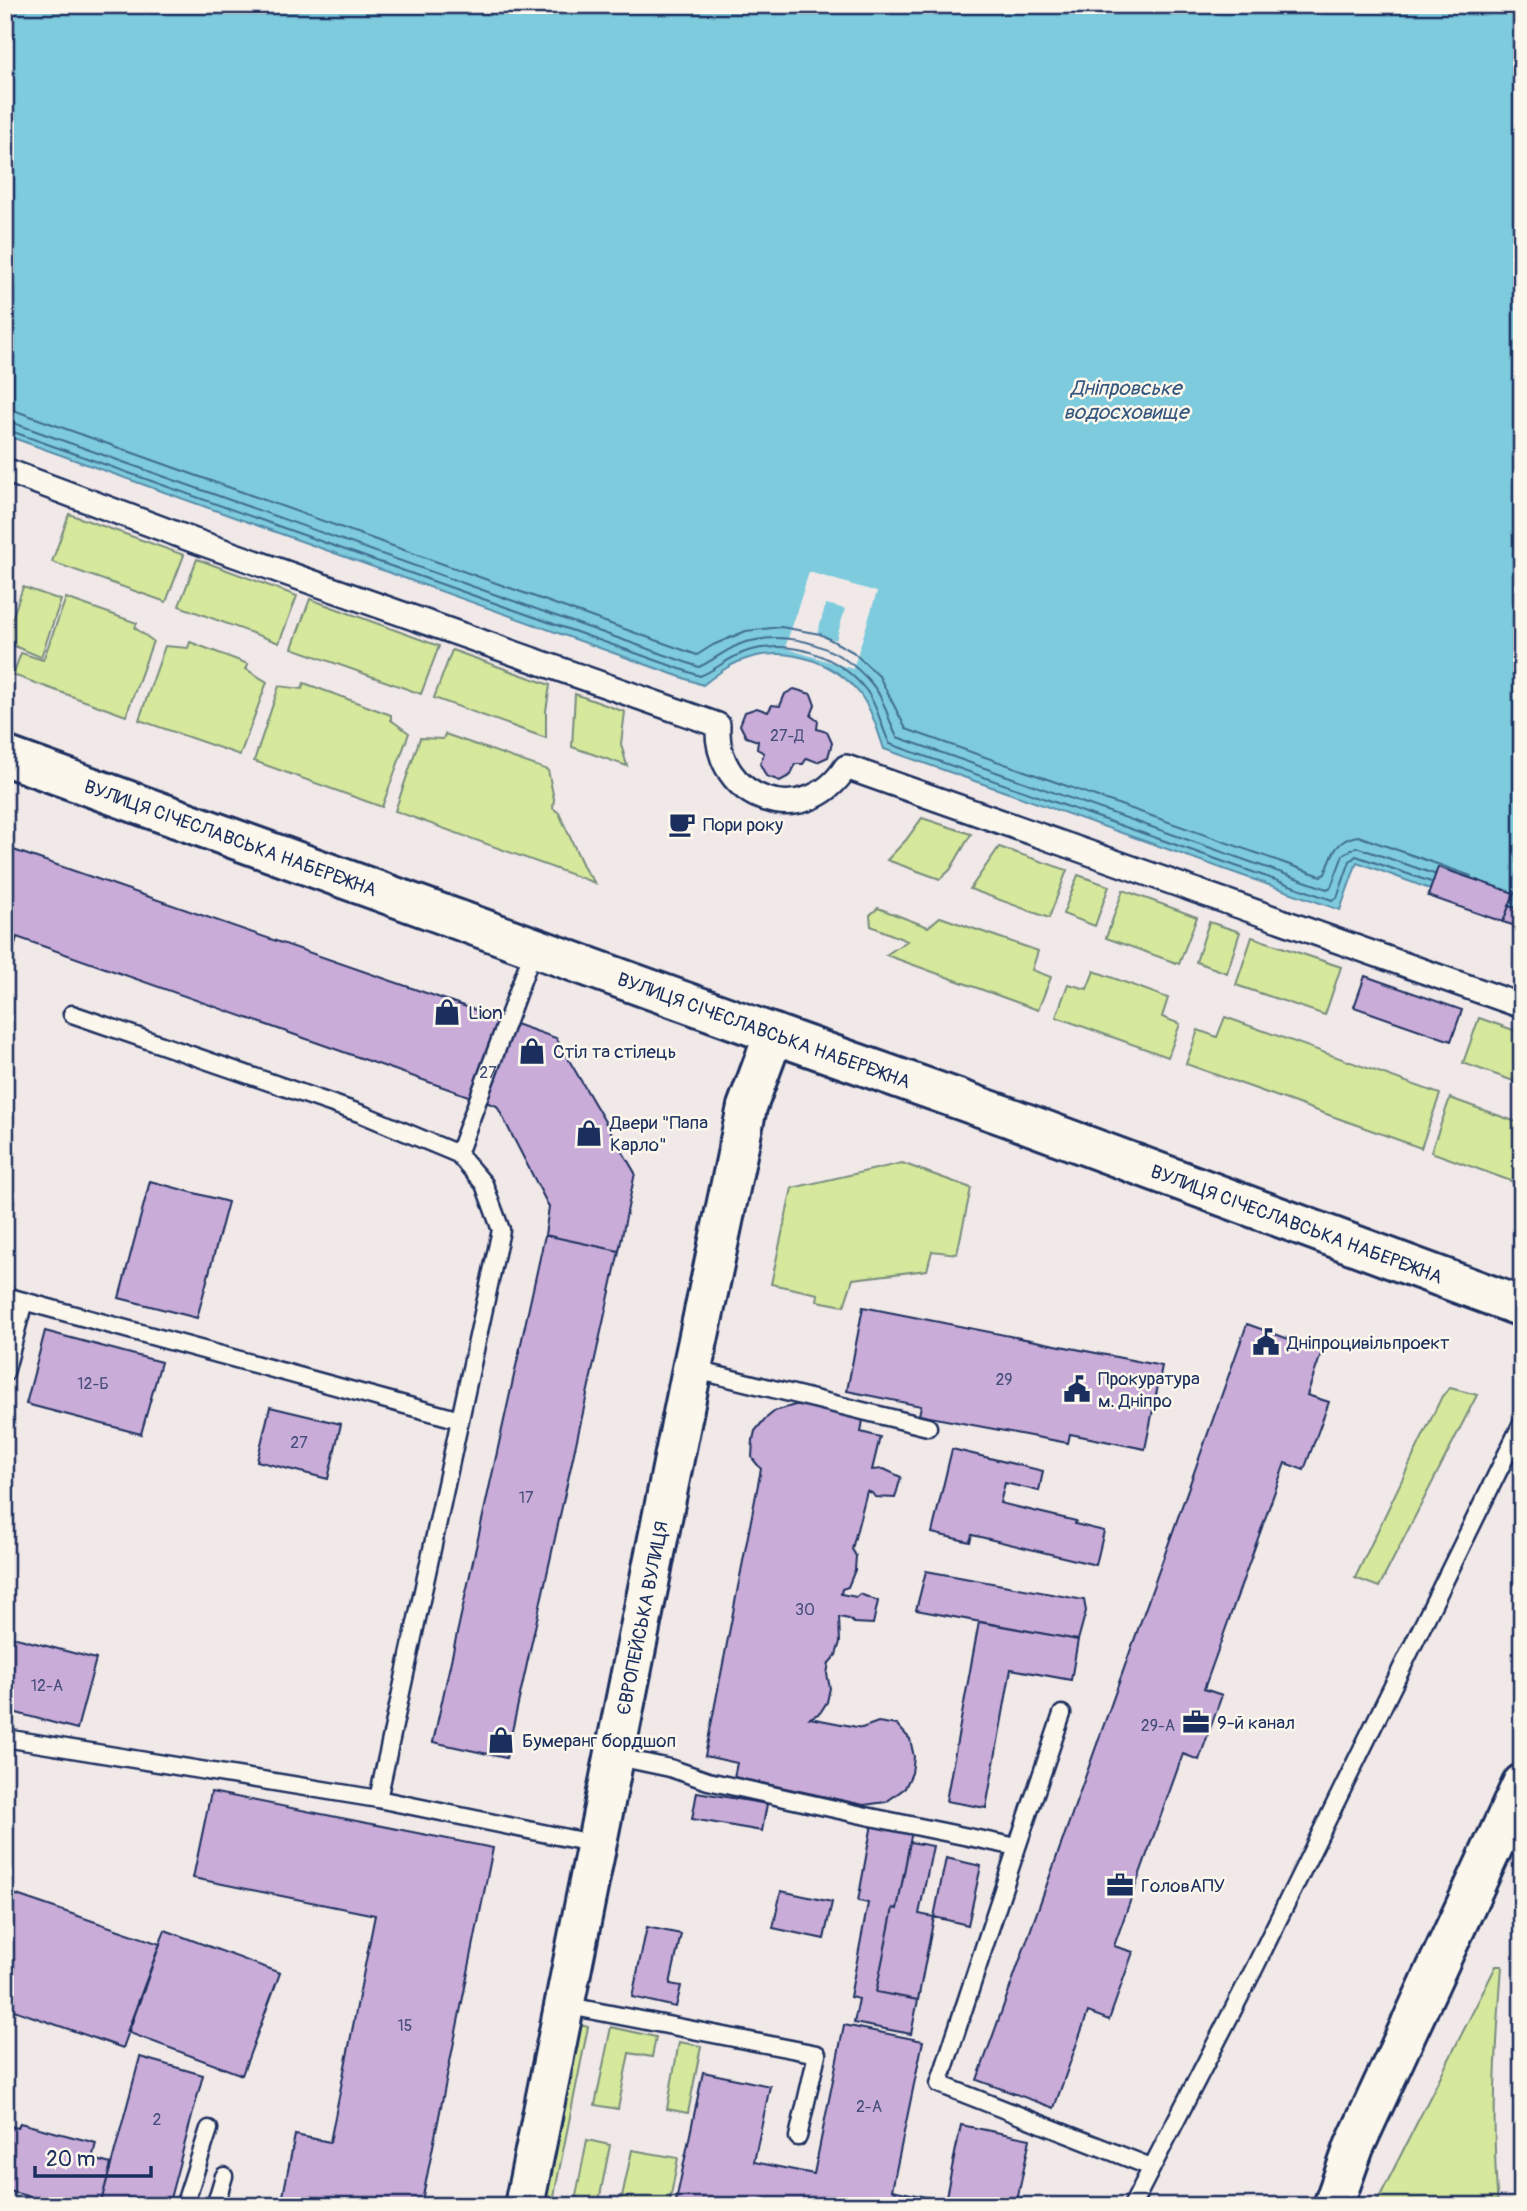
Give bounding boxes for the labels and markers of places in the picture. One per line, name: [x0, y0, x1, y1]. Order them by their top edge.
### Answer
cafe icon: Пори року: [667, 809, 697, 839]
place label: Пори року: [703, 813, 783, 837]
shop icon: Lion: [432, 997, 462, 1027]
place label: Lion: [468, 1001, 503, 1025]
shop icon: Стіл та стілець: [517, 1036, 547, 1066]
place label: Стіл та стілець: [553, 1040, 676, 1064]
place label: Двери "Папа Карло": [609, 1111, 708, 1157]
shop icon: Двери "Папа Карло": [574, 1118, 604, 1148]
public building icon: Дніпроцивільпроект: [1251, 1327, 1281, 1357]
place label: Дніпроцивільпроект: [1286, 1331, 1450, 1355]
place label: Прокуратура м. Дніпро: [1098, 1367, 1200, 1413]
public building icon: Прокуратура м. Дніпро: [1062, 1374, 1092, 1404]
office icon: 9-й канал: [1181, 1707, 1211, 1737]
place label: 9-й канал: [1217, 1711, 1295, 1735]
shop icon: Бумеранг бордшоп: [486, 1725, 516, 1755]
place label: Бумеранг бордшоп: [522, 1729, 676, 1753]
office icon: ГоловАПУ: [1105, 1870, 1135, 1900]
place label: ГоловАПУ: [1141, 1874, 1225, 1898]

